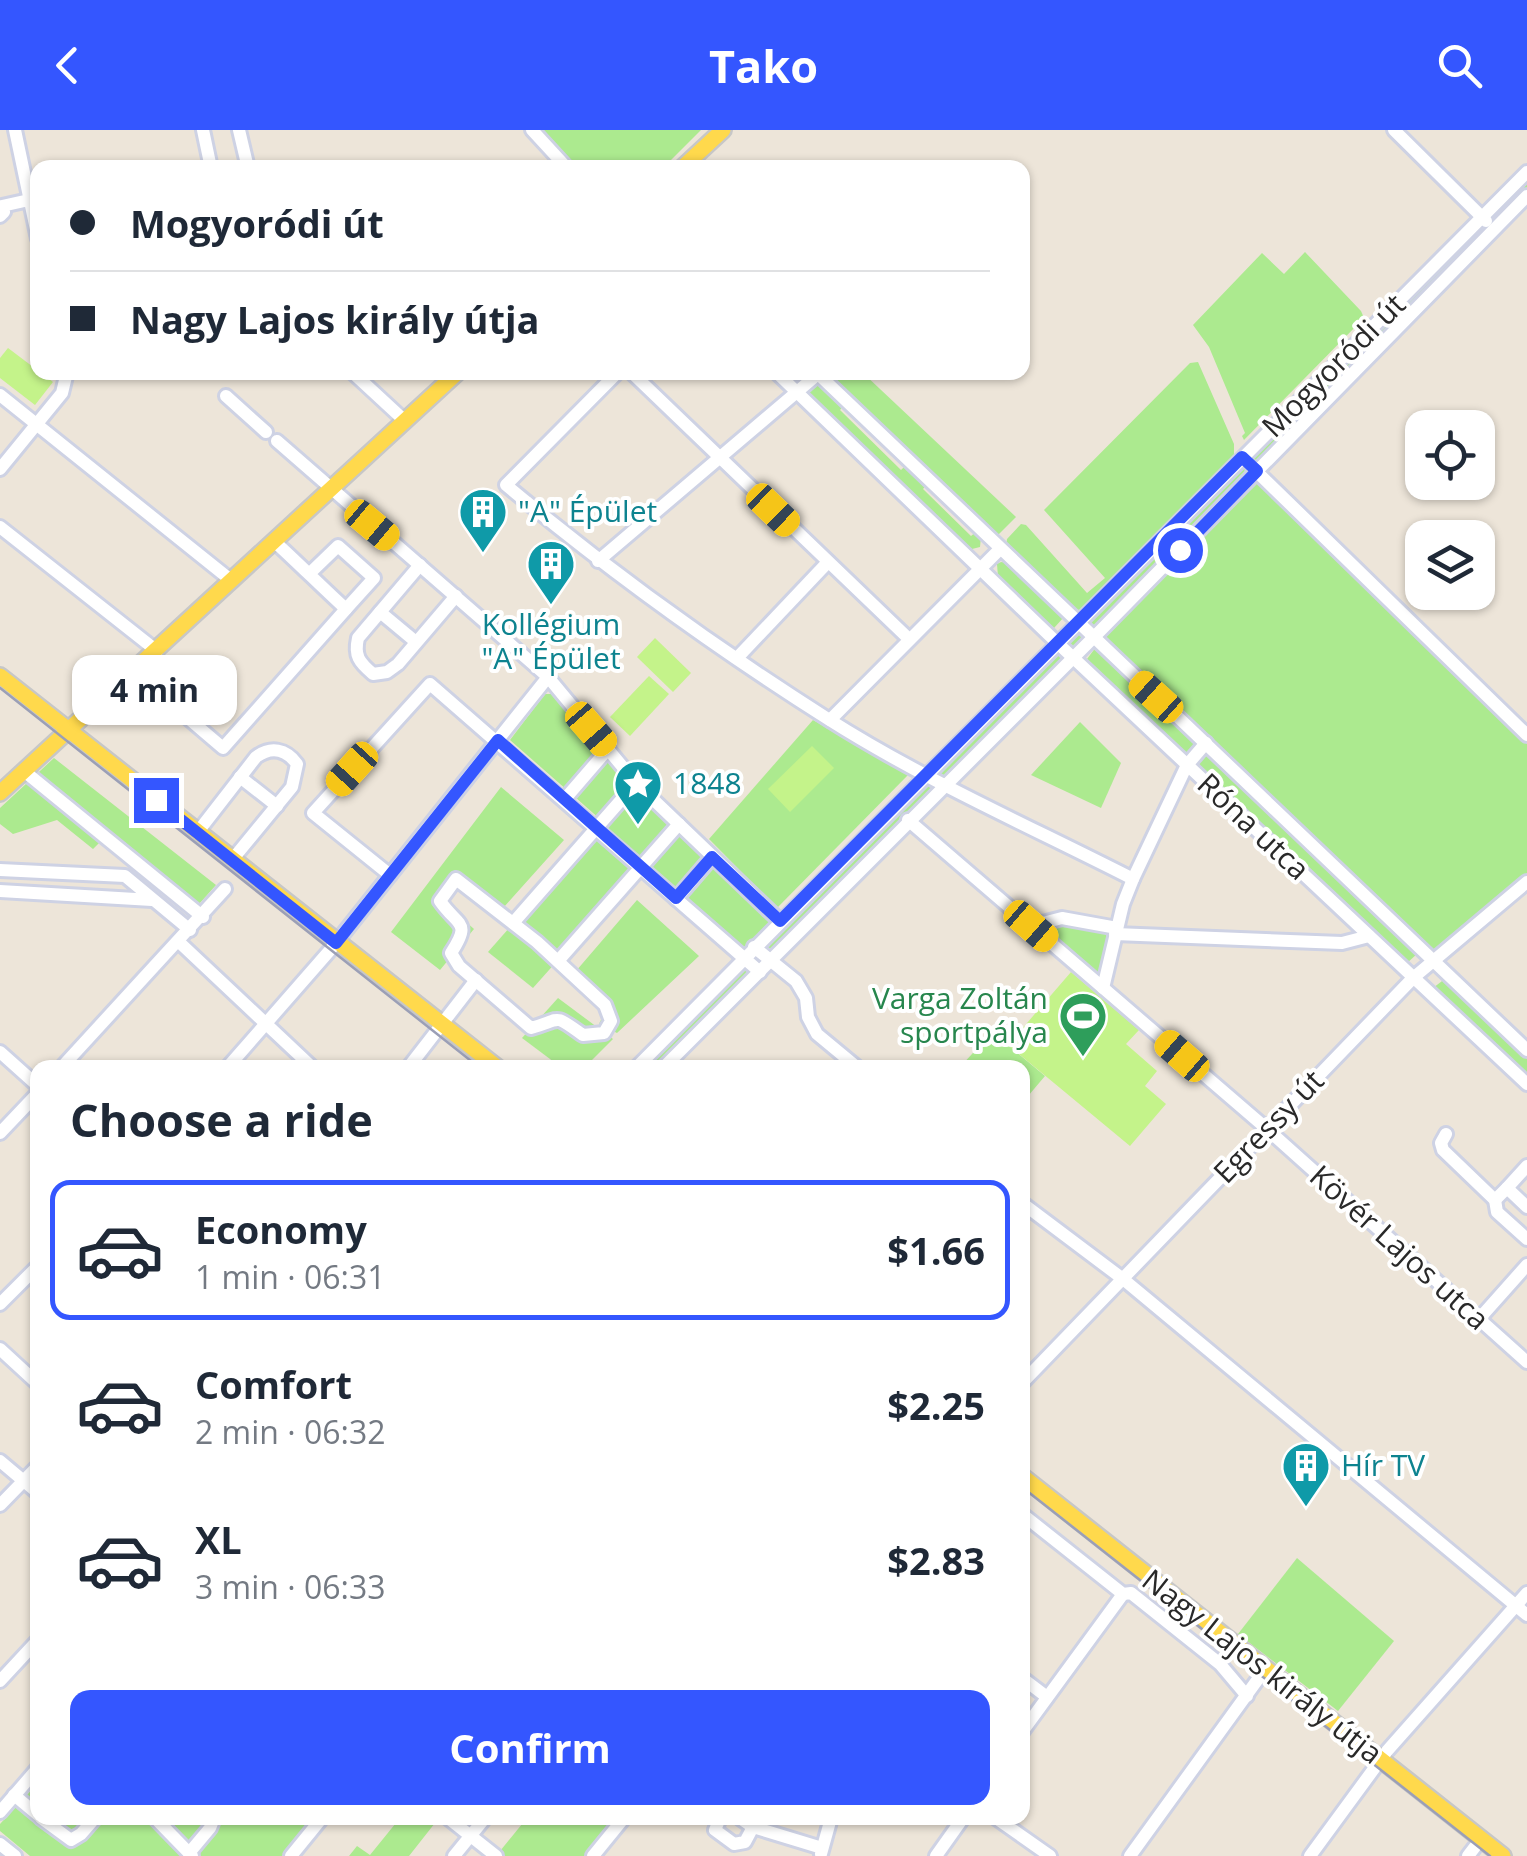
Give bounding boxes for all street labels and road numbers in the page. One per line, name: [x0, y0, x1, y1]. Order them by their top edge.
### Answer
street label: Mogyoródi út: [1252, 284, 1414, 446]
street label: Róna utca: [1189, 763, 1319, 888]
street label: Egressy út: [1204, 1060, 1332, 1191]
street label: Kövér Lajos utca: [1301, 1155, 1499, 1339]
street label: Nagy Lajos király útja: [1134, 1559, 1392, 1773]

